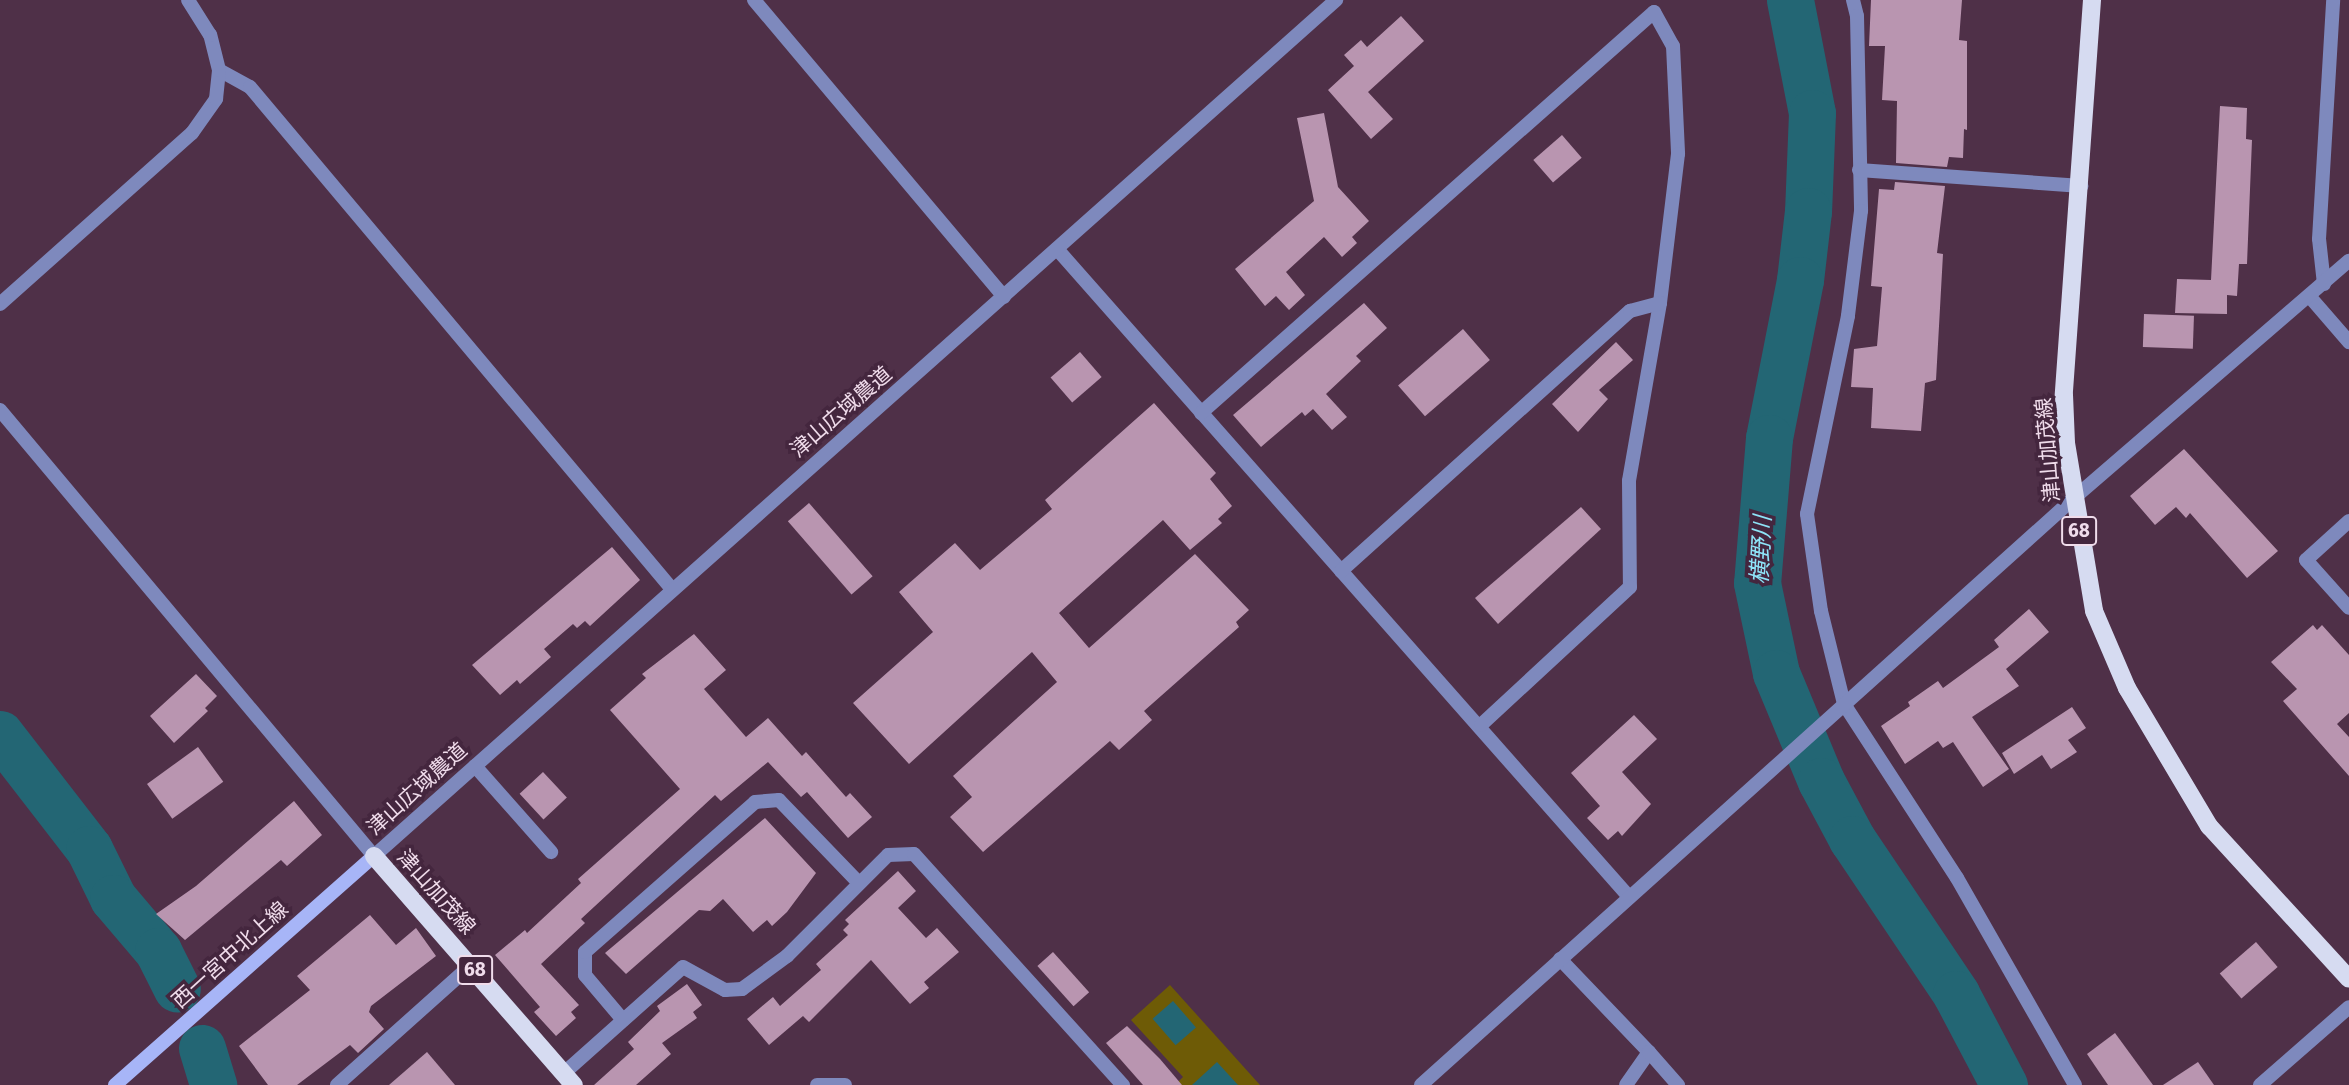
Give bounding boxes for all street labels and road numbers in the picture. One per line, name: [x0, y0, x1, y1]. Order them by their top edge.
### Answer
street label: 津山広域農道: [785, 361, 897, 463]
street label: 津山加茂線: [2031, 397, 2065, 503]
road number: 68: [2060, 516, 2098, 546]
street label: 津山広域農道: [362, 737, 472, 841]
street label: 津山加茂線: [392, 845, 480, 939]
street label: 西一宮中北上線: [167, 896, 293, 1014]
road number: 68: [456, 954, 494, 986]

